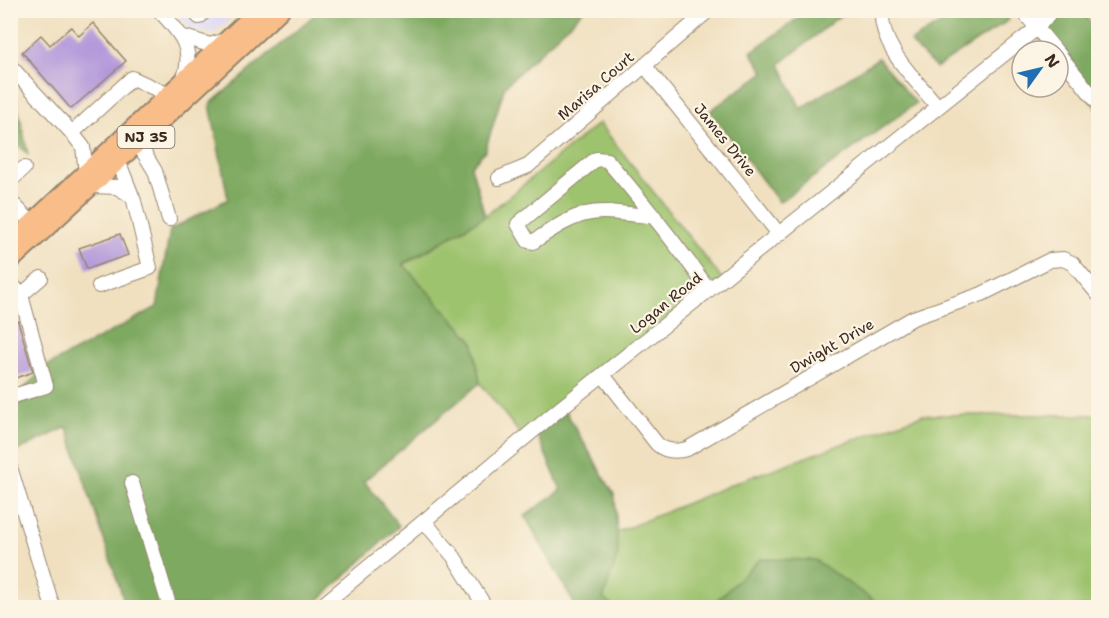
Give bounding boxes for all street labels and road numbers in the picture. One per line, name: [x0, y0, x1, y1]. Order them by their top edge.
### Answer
street label: Marisa Court: [553, 47, 639, 125]
street label: James Drive: [689, 99, 761, 181]
road number: NJ 35: [118, 126, 174, 148]
street label: Logan Road: [626, 267, 707, 338]
street label: Dwight Drive: [786, 314, 878, 378]

